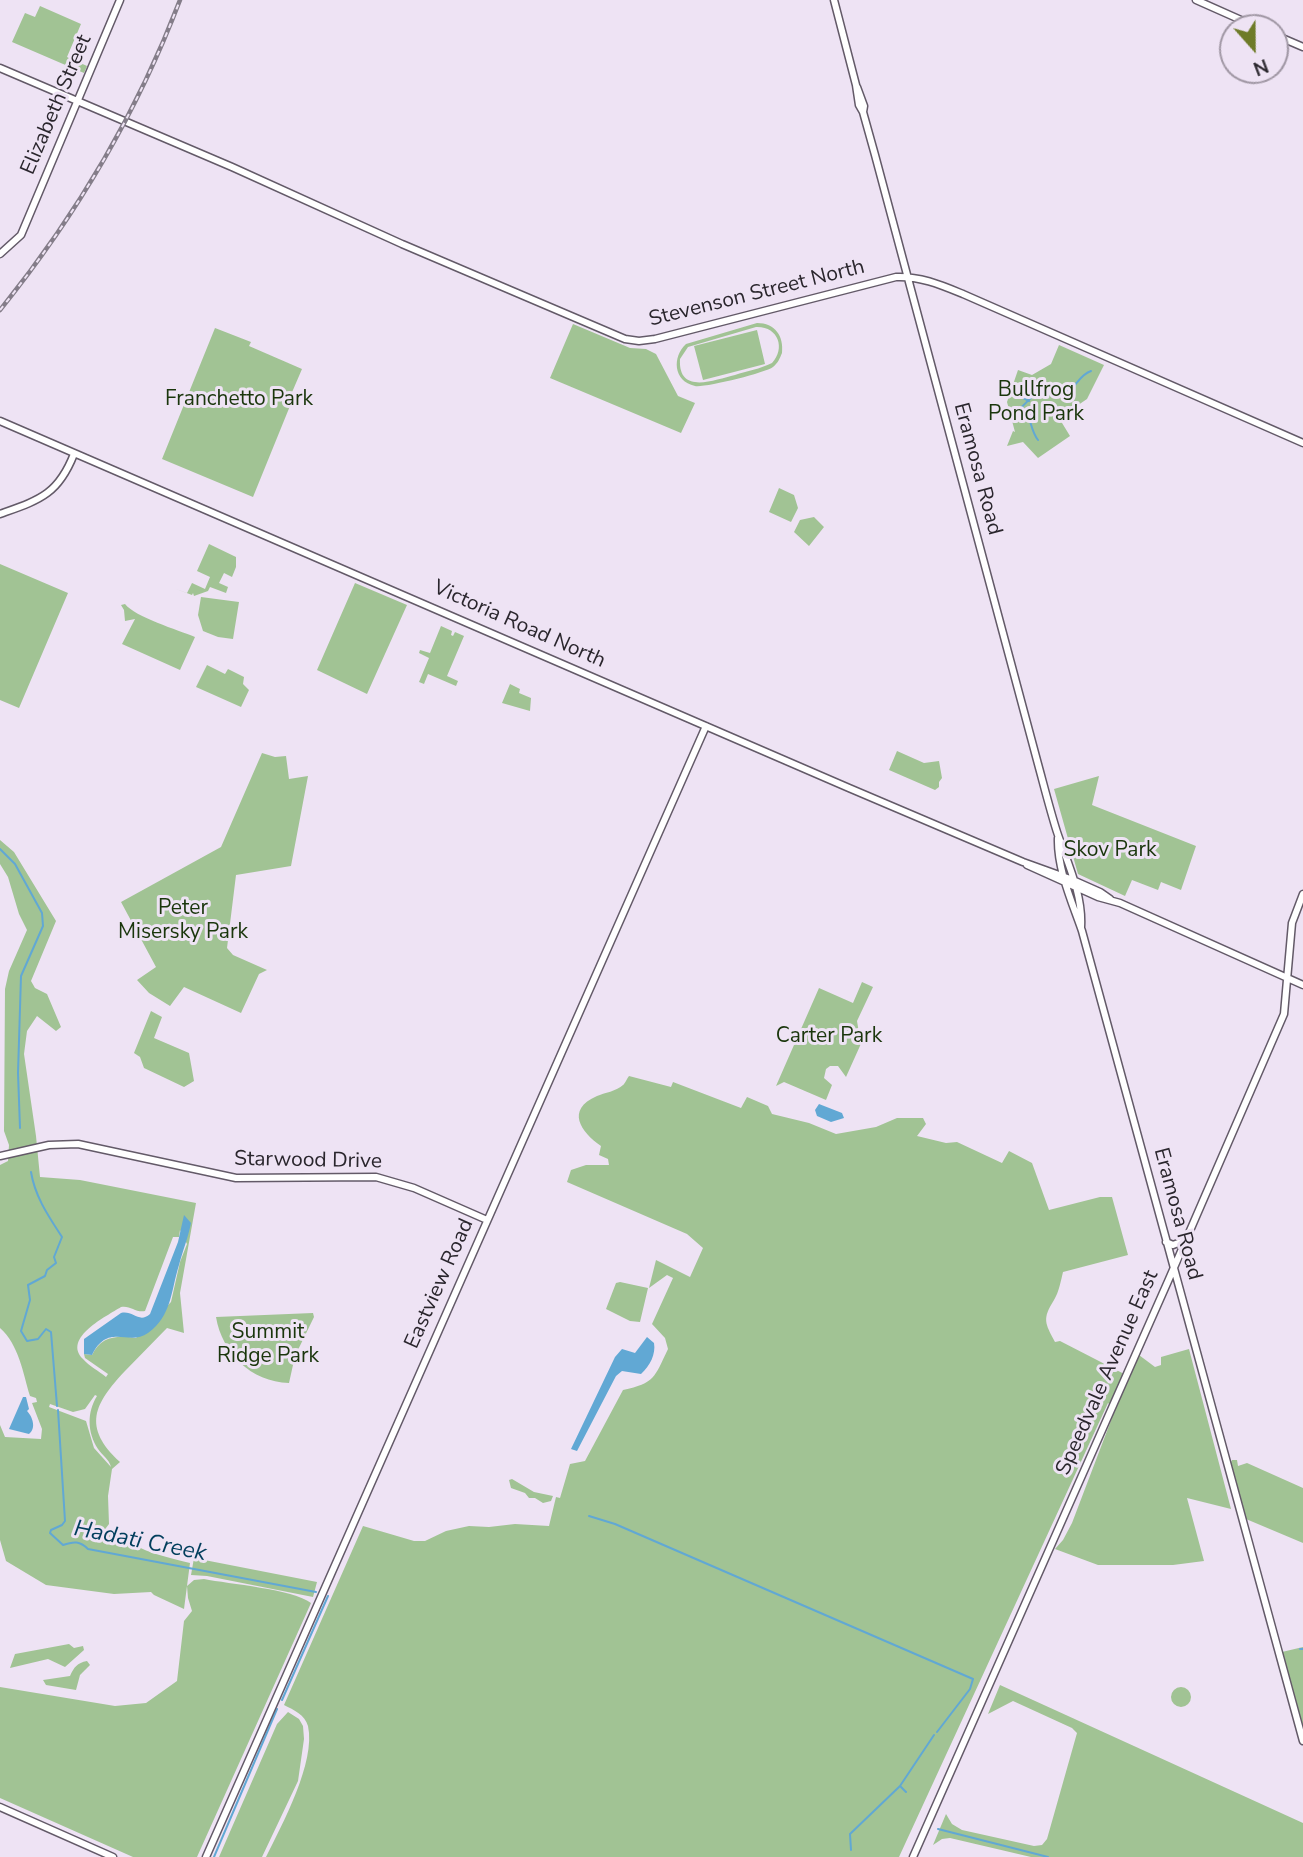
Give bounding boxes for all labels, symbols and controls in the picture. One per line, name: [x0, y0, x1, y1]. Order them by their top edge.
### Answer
north arrow: [1219, 14, 1289, 84]
street label: Elizabeth Street: [16, 31, 98, 179]
text: N: [1250, 52, 1272, 81]
street label: Stevenson Street North: [647, 255, 867, 333]
park label: Bullfrog Pond Park: [988, 378, 1084, 428]
park label: Franchetto Park: [165, 387, 313, 413]
street label: Eramosa Road: [947, 400, 1007, 538]
street label: Victoria Road North: [429, 576, 609, 674]
park label: Skov Park: [1064, 838, 1156, 864]
park label: Peter Misersky Park: [118, 896, 248, 946]
park label: Carter Park: [776, 1024, 882, 1050]
street label: Eramosa Road: [1147, 1145, 1207, 1283]
street label: Starwood Drive: [234, 1147, 382, 1175]
street label: Eastview Road: [400, 1215, 480, 1353]
street label: Speedvale Avenue East: [1051, 1267, 1165, 1479]
park label: Summit Ridge Park: [217, 1320, 319, 1370]
water label: Hadati Creek: [72, 1516, 208, 1568]

